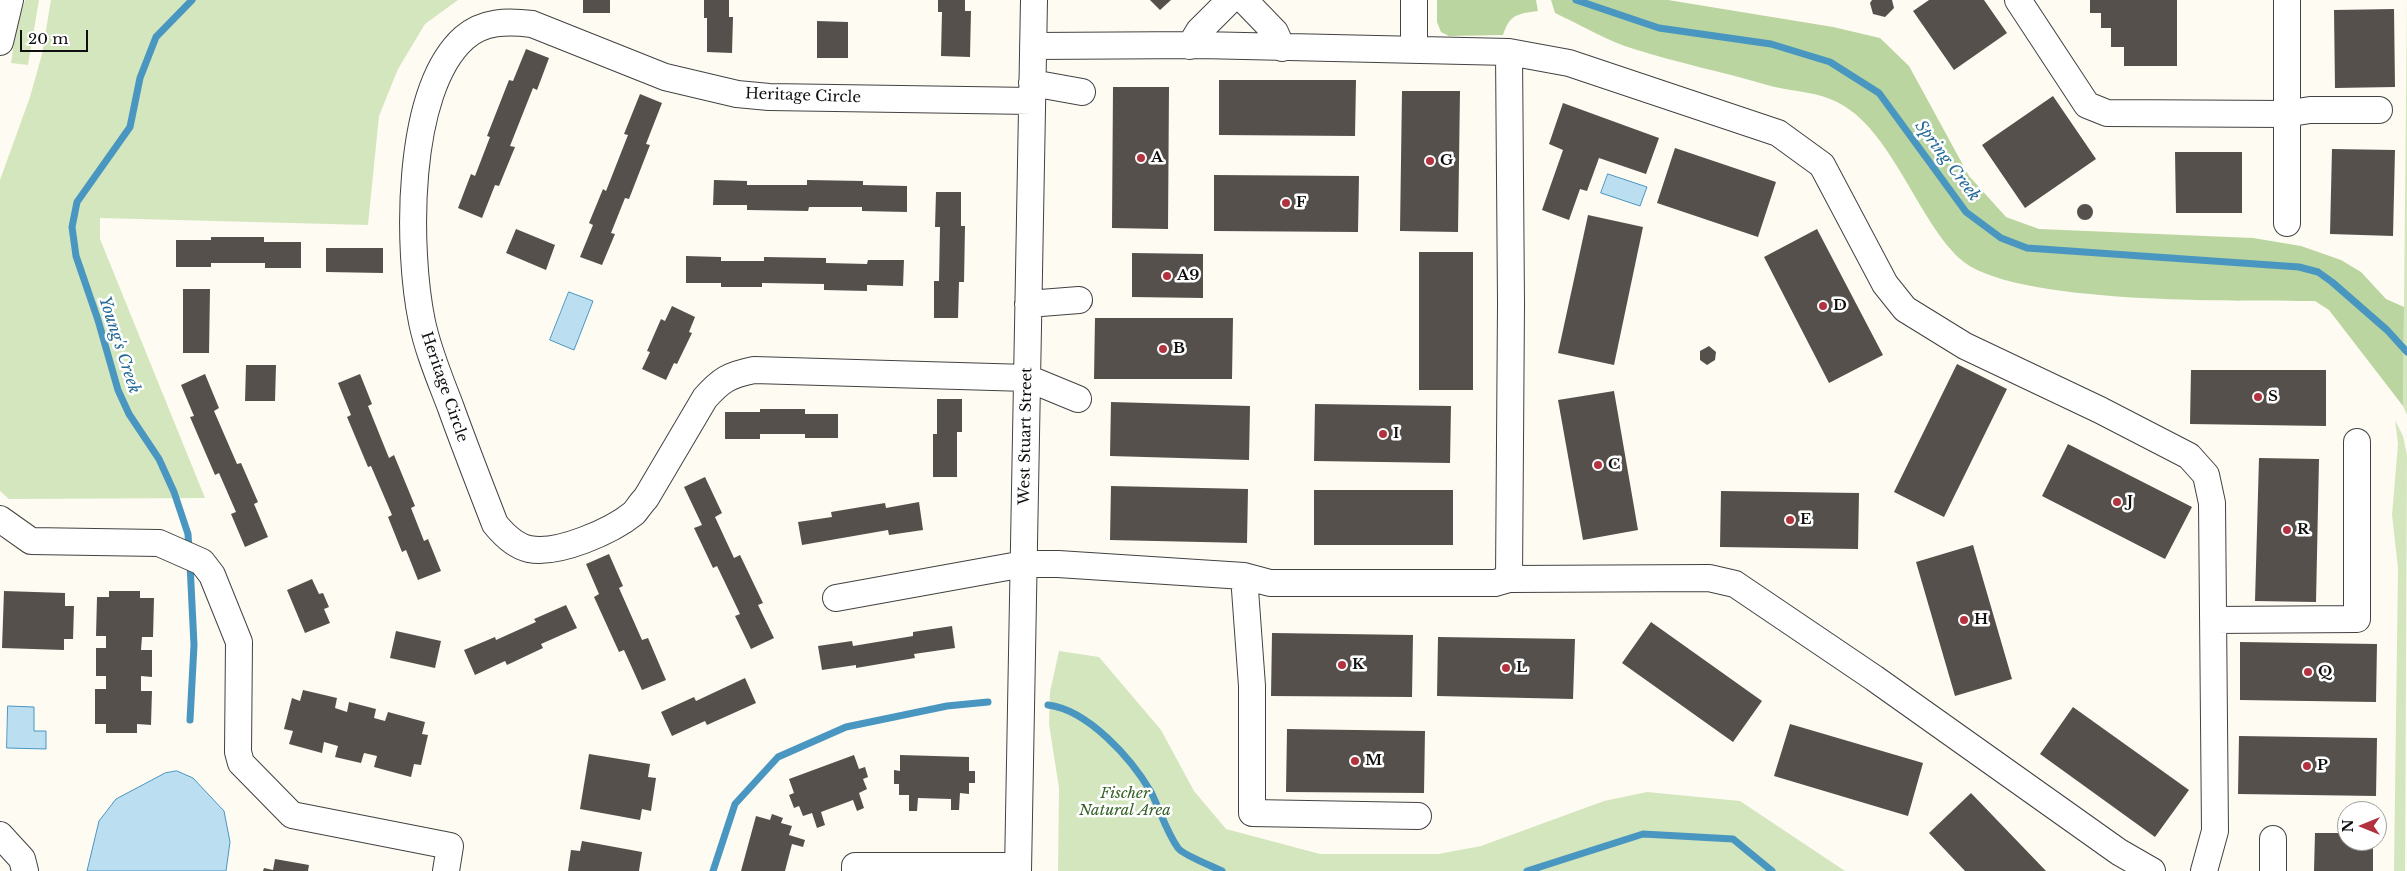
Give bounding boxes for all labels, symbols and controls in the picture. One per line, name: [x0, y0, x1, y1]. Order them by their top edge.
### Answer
scale bar: [22, 20, 90, 52]
text: 20 m: [28, 29, 68, 48]
street label: Heritage Circle: [745, 85, 861, 107]
water label: Spring Creek: [1910, 117, 1984, 205]
place label: A: [1151, 149, 1163, 167]
marker: A: [1135, 152, 1147, 164]
place label: G: [1440, 152, 1453, 170]
marker: G: [1424, 155, 1436, 167]
place label: F: [1296, 194, 1306, 212]
marker: F: [1280, 197, 1292, 209]
place label: A9: [1177, 267, 1199, 285]
marker: A9: [1161, 270, 1173, 282]
water label: Young's Creek: [94, 294, 144, 396]
place label: D: [1833, 297, 1847, 315]
marker: D: [1817, 300, 1829, 312]
street label: Heritage Circle: [417, 329, 471, 445]
place label: B: [1173, 340, 1185, 358]
marker: B: [1157, 343, 1169, 355]
street label: West Stuart Street: [1016, 367, 1036, 505]
place label: S: [2268, 388, 2278, 406]
marker: S: [2252, 391, 2264, 403]
place label: I: [1393, 425, 1399, 443]
marker: I: [1377, 428, 1389, 440]
place label: C: [1608, 456, 1620, 474]
marker: C: [1592, 459, 1604, 471]
place label: J: [2127, 493, 2133, 511]
marker: J: [2111, 496, 2123, 508]
place label: E: [1800, 511, 1811, 529]
marker: E: [1784, 514, 1796, 526]
place label: R: [2297, 521, 2309, 539]
marker: R: [2281, 524, 2293, 536]
place label: H: [1974, 611, 1988, 629]
marker: H: [1958, 614, 1970, 626]
place label: K: [1352, 656, 1364, 674]
marker: K: [1336, 659, 1348, 671]
place label: L: [1516, 659, 1527, 677]
marker: L: [1500, 662, 1512, 674]
place label: Q: [2318, 663, 2332, 681]
marker: Q: [2302, 666, 2314, 678]
place label: M: [1365, 752, 1382, 770]
marker: M: [1349, 755, 1361, 767]
place label: P: [2317, 757, 2328, 775]
marker: P: [2301, 760, 2313, 772]
park label: Fischer Natural Area: [1079, 785, 1171, 820]
north arrow: [2337, 801, 2387, 851]
text: N: [2339, 819, 2357, 833]

